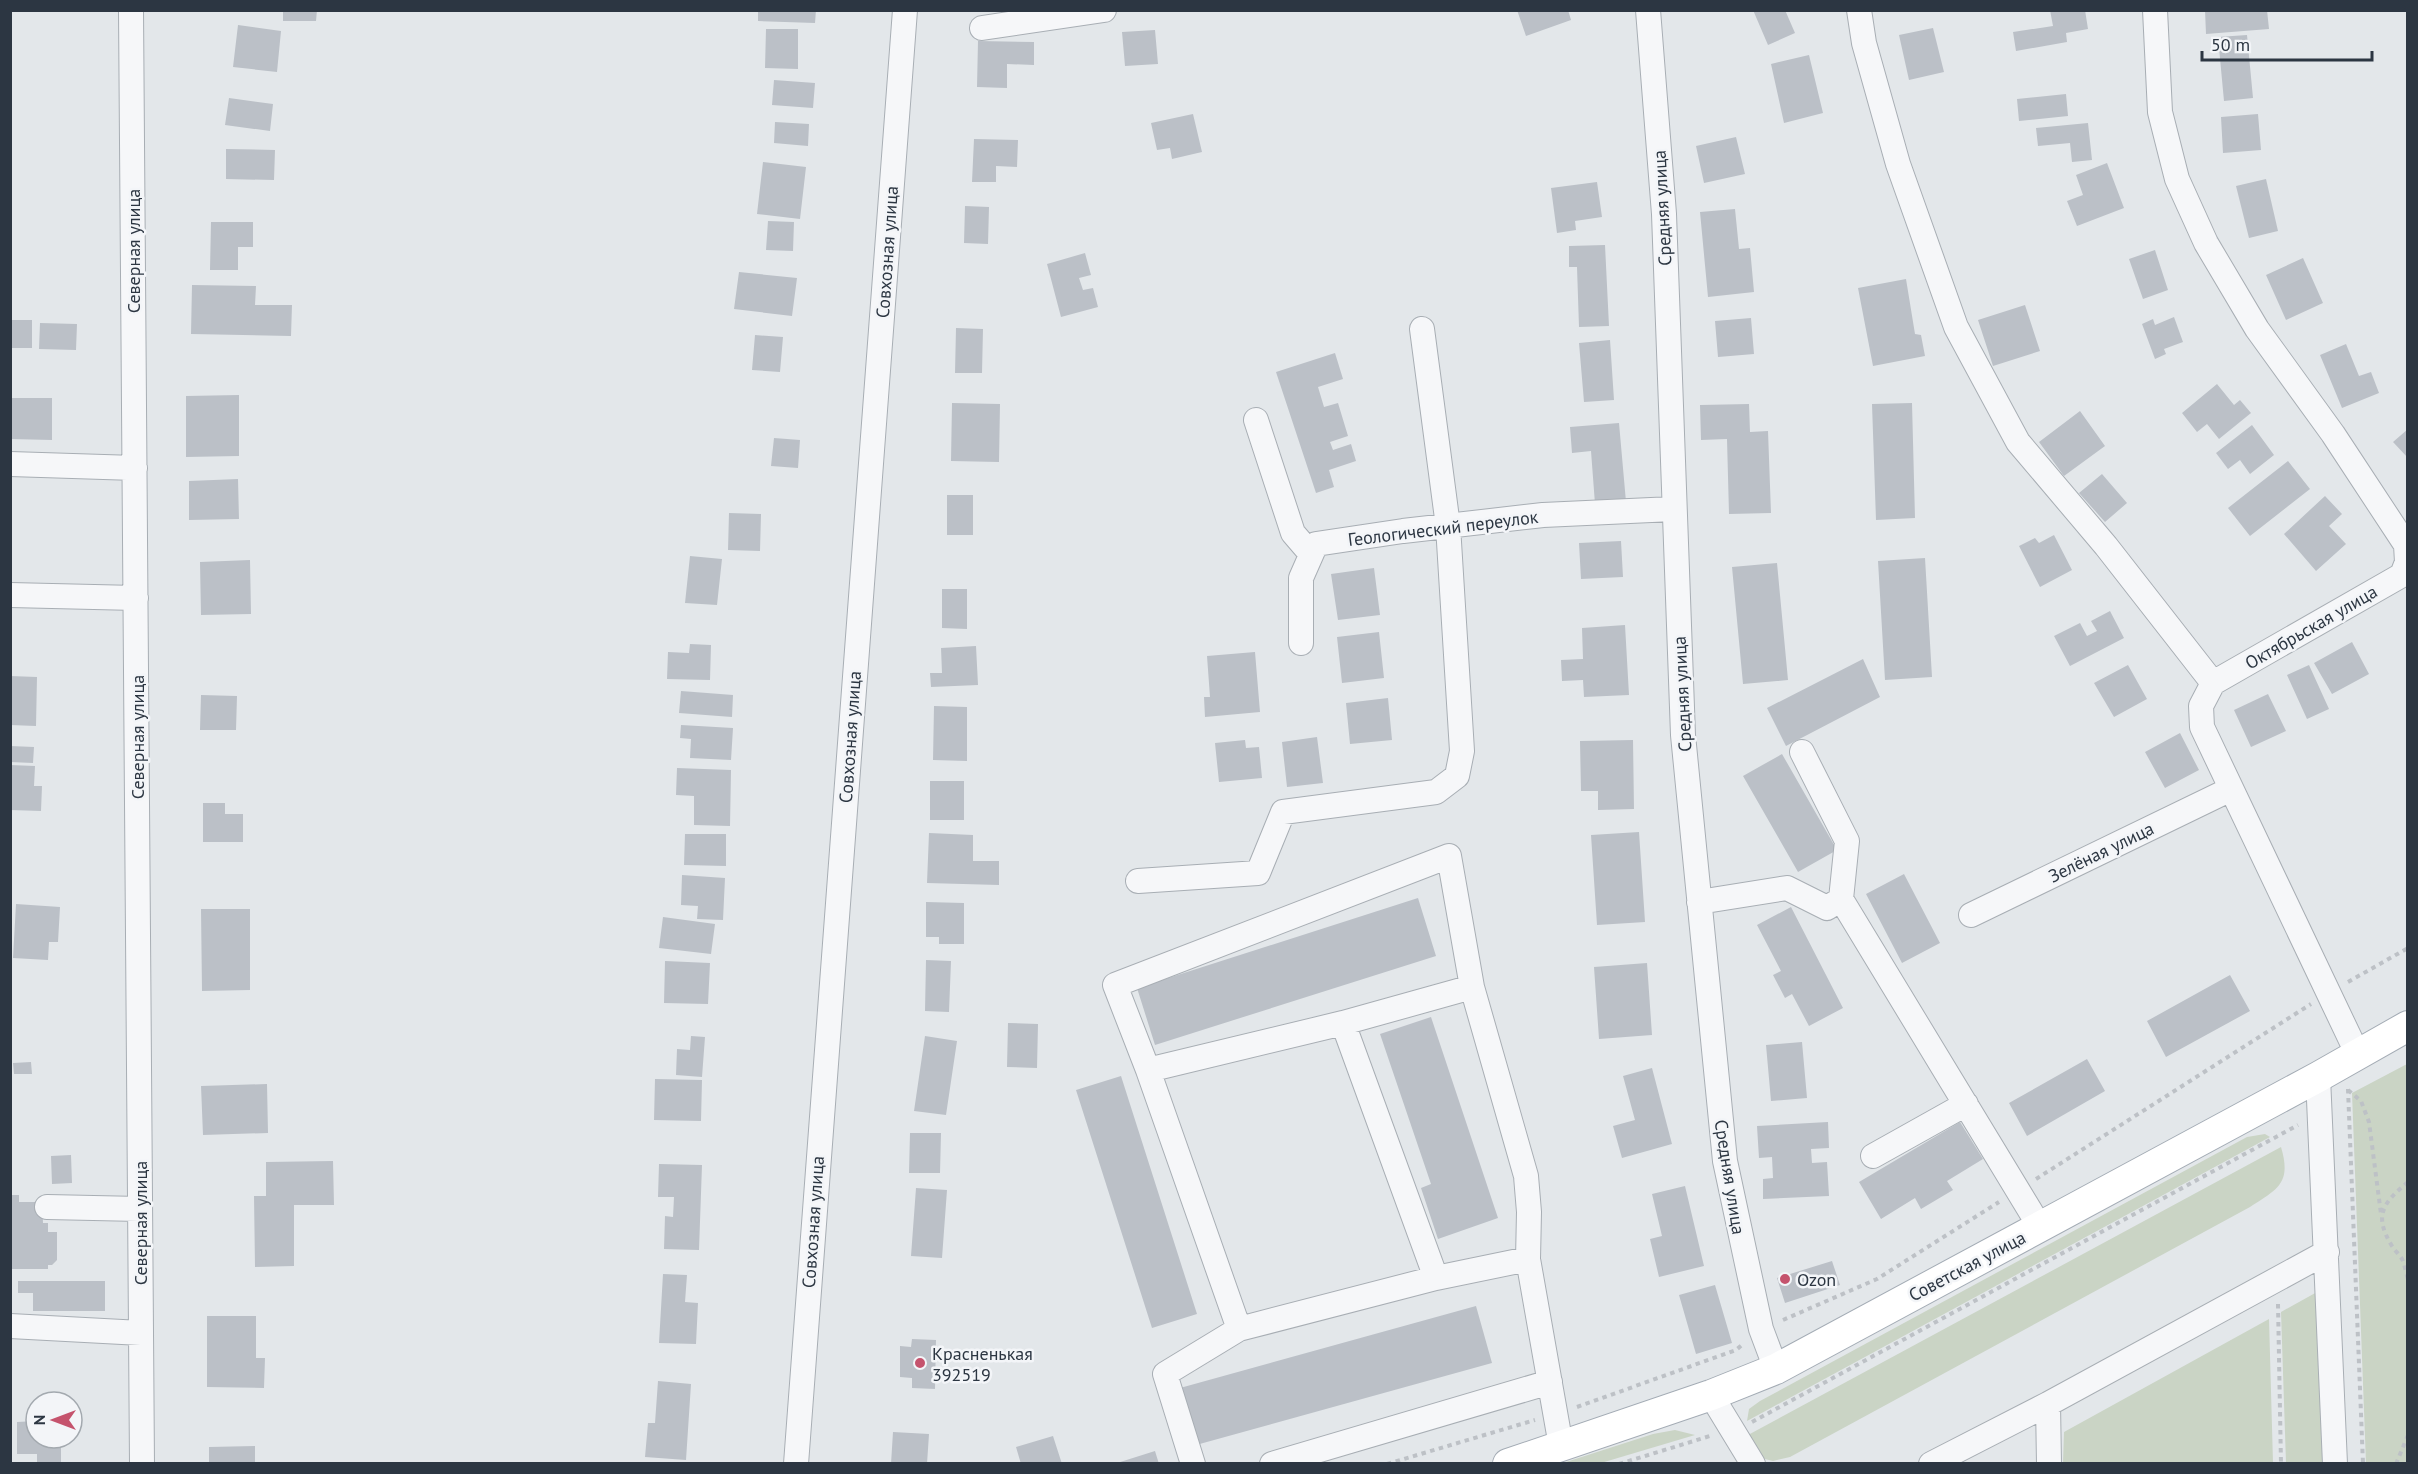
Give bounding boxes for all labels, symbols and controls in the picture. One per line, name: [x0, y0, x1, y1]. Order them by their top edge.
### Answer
scale bar: [2202, 24, 2372, 62]
text: 50 m: [2211, 33, 2250, 56]
street label: Средняя улица: [1647, 150, 1677, 266]
street label: Совхозная улица: [871, 185, 903, 319]
street label: Северная улица: [122, 189, 145, 313]
street label: Геологический переулок: [1347, 505, 1540, 551]
street label: Октябрьская улица: [2241, 580, 2381, 674]
street label: Средняя улица: [1667, 636, 1697, 752]
street label: Совхозная улица: [834, 670, 866, 804]
street label: Северная улица: [126, 675, 149, 799]
street label: Зелёная улица: [2045, 817, 2157, 887]
street label: Средняя улица: [1710, 1118, 1750, 1236]
street label: Совхозная улица: [797, 1155, 829, 1289]
street label: Северная улица: [129, 1161, 152, 1285]
street label: Советская улица: [1905, 1226, 2029, 1306]
place label: Ozon: [1797, 1268, 1836, 1291]
marker: Ozon: [1778, 1272, 1792, 1286]
place label: Красненькая 392519: [932, 1342, 1033, 1386]
marker: Красненькая 392519: [913, 1356, 927, 1370]
north arrow: [24, 1390, 84, 1450]
text: N: [29, 1415, 49, 1425]

